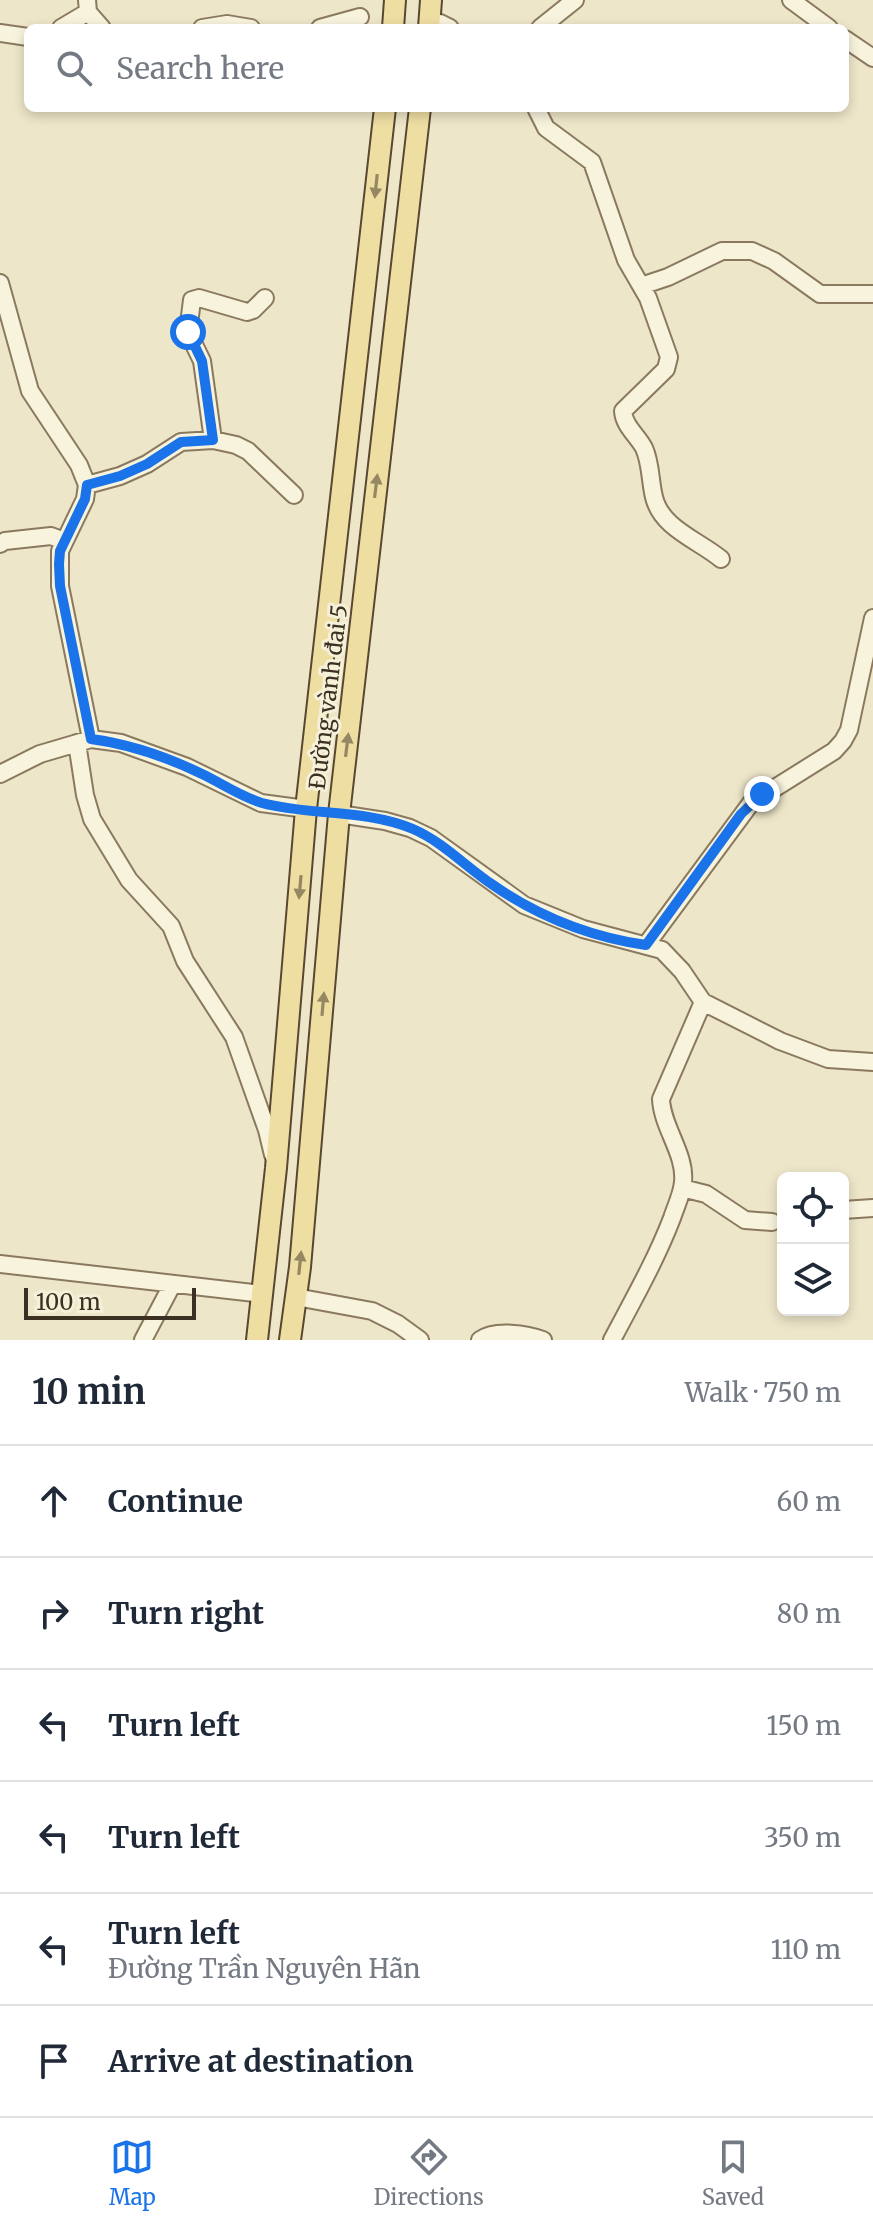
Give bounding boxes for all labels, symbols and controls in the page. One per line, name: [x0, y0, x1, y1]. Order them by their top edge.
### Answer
search box: [24, 24, 849, 112]
icon: search: [52, 46, 96, 90]
text: Search here: [116, 49, 284, 87]
one-way arrow: [370, 173, 383, 198]
route start: [170, 314, 206, 350]
one-way arrow: [370, 474, 383, 499]
street label: Đường vành đai 5: [303, 603, 353, 791]
one-way arrow: [340, 732, 353, 757]
route end: [744, 776, 780, 812]
one-way arrow: [293, 875, 306, 900]
one-way arrow: [317, 991, 330, 1016]
map controls: [777, 1172, 849, 1316]
button: locate: [777, 1172, 849, 1244]
button: layers: [777, 1244, 849, 1316]
one-way arrow: [294, 1250, 307, 1275]
scale bar: [24, 1284, 196, 1320]
text: 100 m: [36, 1288, 101, 1316]
text: 10 min: [32, 1371, 146, 1413]
text: Walk · 750 m: [685, 1376, 841, 1409]
icon: ahead: [32, 1479, 76, 1523]
text: Continue: [108, 1482, 243, 1520]
text: 60 m: [777, 1485, 841, 1518]
icon: right: [32, 1591, 76, 1635]
text: Turn right: [108, 1594, 264, 1632]
text: 80 m: [777, 1597, 841, 1630]
icon: left: [32, 1703, 76, 1747]
text: Turn left: [108, 1706, 240, 1744]
text: 150 m: [767, 1709, 841, 1742]
icon: left: [32, 1815, 76, 1859]
text: Turn left: [108, 1818, 240, 1856]
text: 350 m: [764, 1821, 841, 1854]
text: Turn left: [108, 1914, 240, 1952]
icon: left: [32, 1927, 76, 1971]
text: 110 m: [771, 1933, 841, 1966]
text: Đường Trần Nguyên Hãn: [108, 1952, 421, 1985]
icon: arrive: [32, 2039, 76, 2083]
text: Arrive at destination: [108, 2042, 414, 2080]
tab: Map: [109, 2135, 156, 2211]
tab: Directions: [374, 2135, 484, 2211]
tab: Saved: [702, 2135, 764, 2211]

